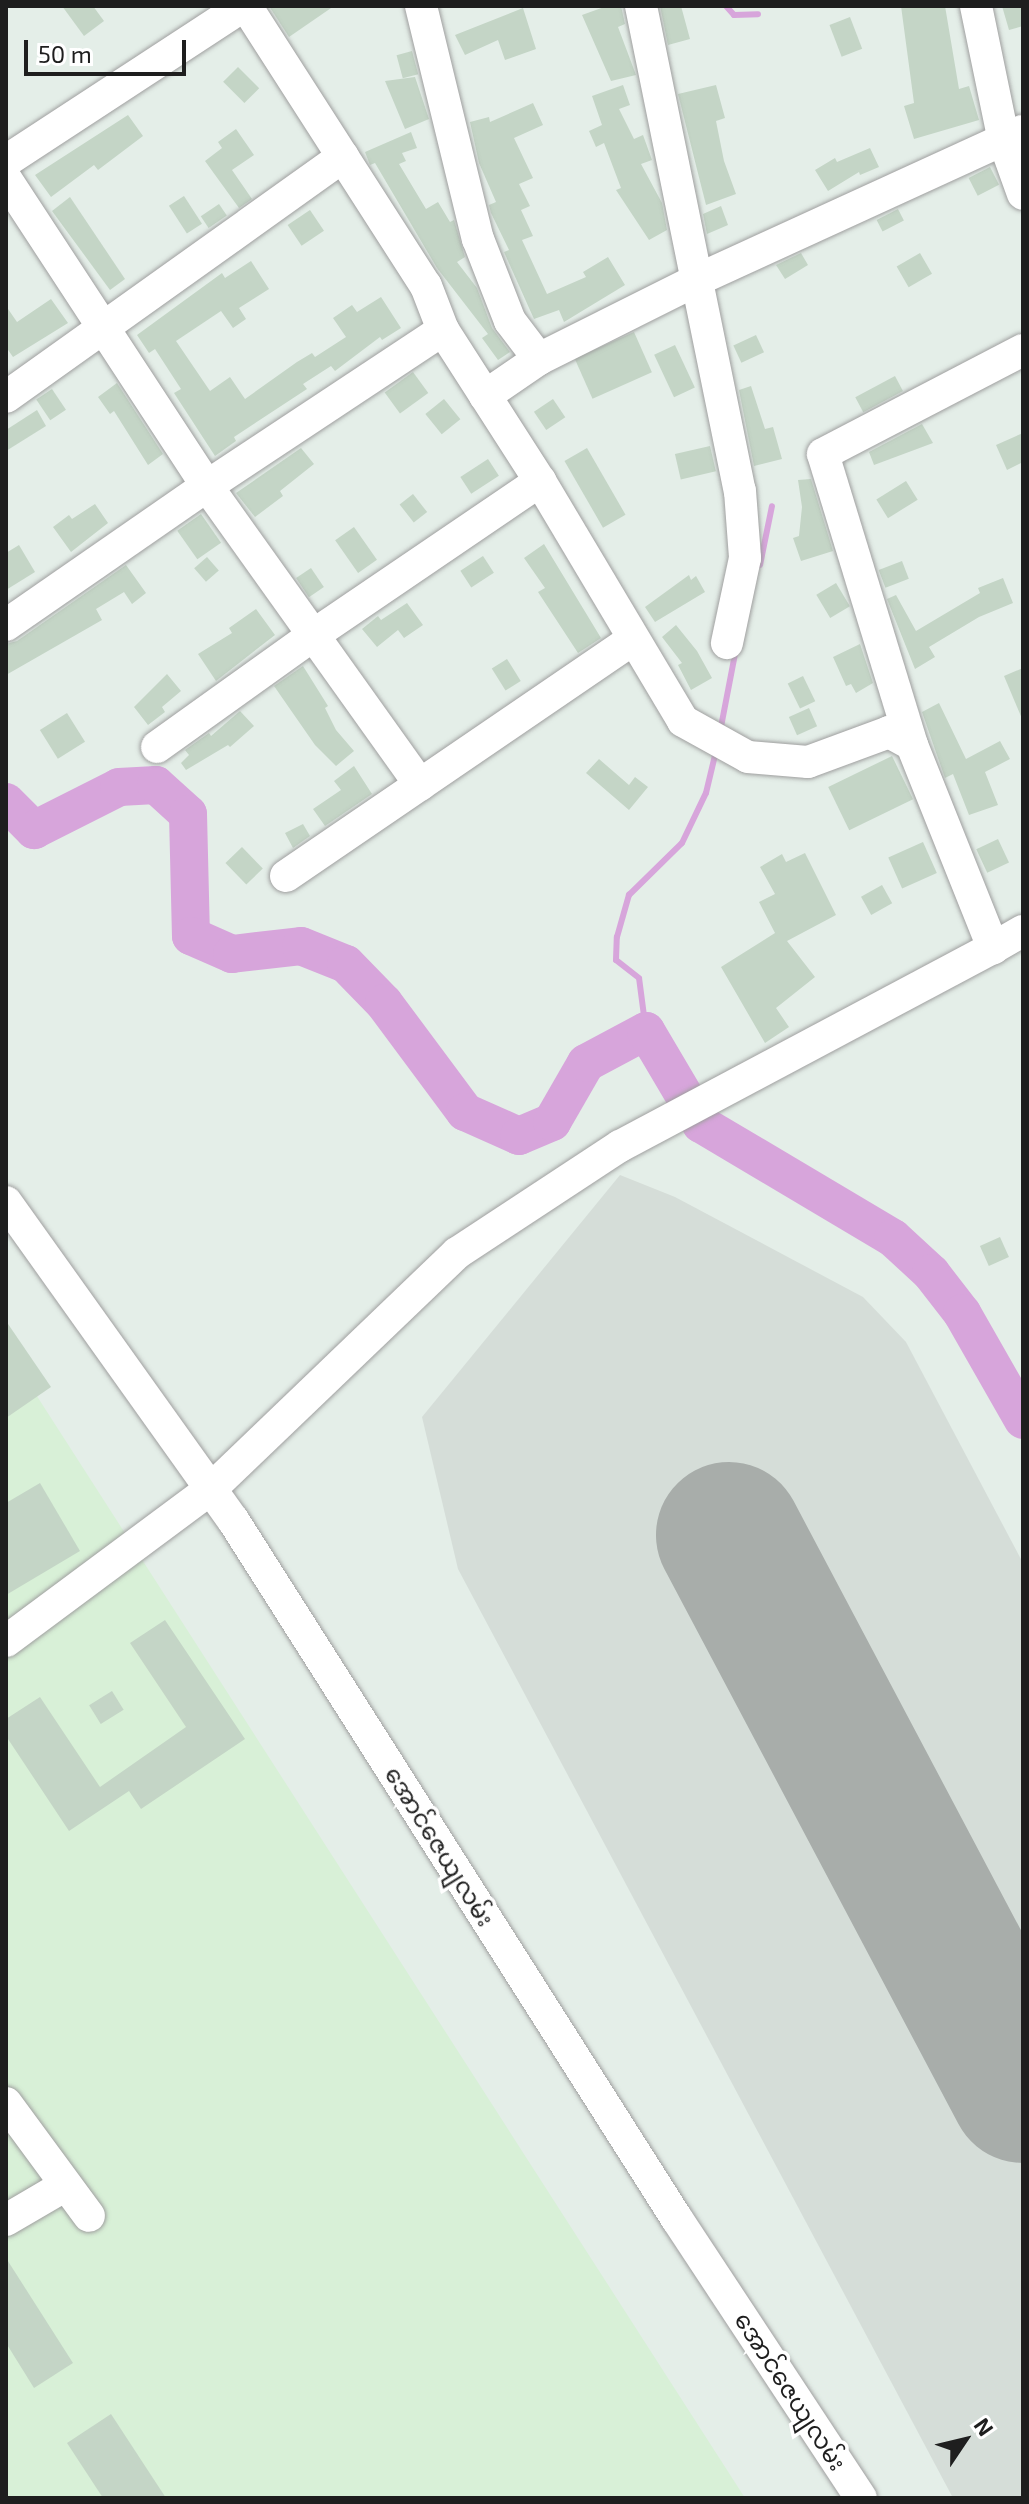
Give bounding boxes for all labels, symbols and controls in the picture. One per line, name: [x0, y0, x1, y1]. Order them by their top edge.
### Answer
scale bar: [28, 24, 190, 74]
text: 50 m: [38, 39, 92, 68]
street label: အောင်ဇေယျလမ်း: [379, 1761, 501, 1931]
street label: အောင်ဇေယျလမ်း: [729, 2306, 853, 2476]
north arrow: [925, 2400, 1005, 2480]
text: N: [969, 2412, 1000, 2440]

